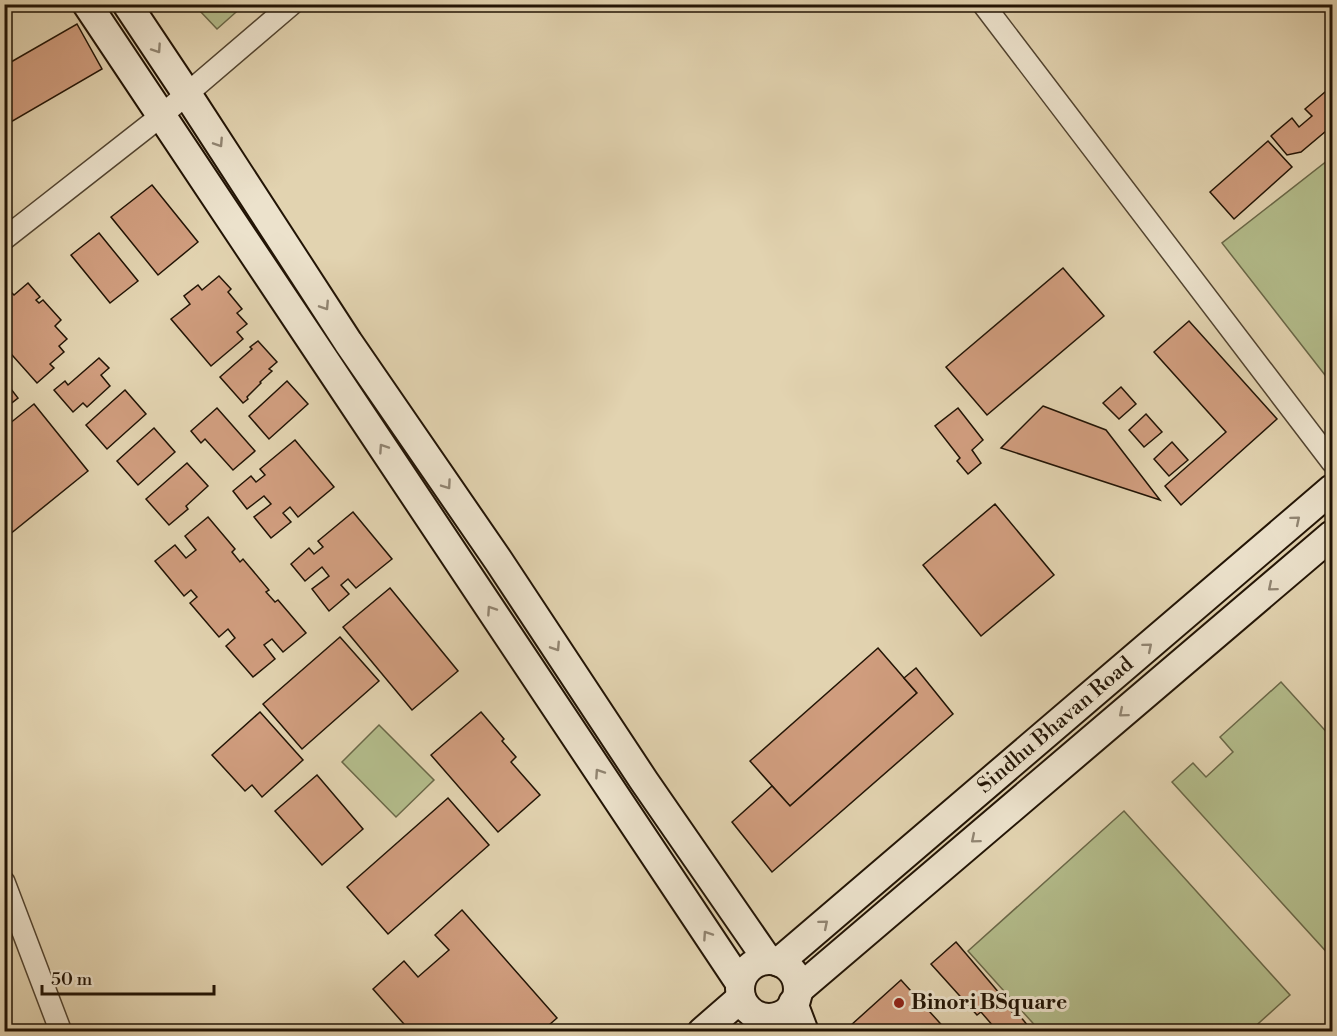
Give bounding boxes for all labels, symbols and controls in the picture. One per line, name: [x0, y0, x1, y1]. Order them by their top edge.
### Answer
one-way arrow: [150, 42, 161, 53]
one-way arrow: [212, 136, 223, 147]
one-way arrow: [318, 300, 330, 310]
one-way arrow: [379, 444, 390, 455]
one-way arrow: [440, 478, 451, 489]
one-way arrow: [1289, 517, 1300, 528]
one-way arrow: [1268, 580, 1279, 591]
one-way arrow: [487, 606, 498, 617]
one-way arrow: [548, 641, 560, 651]
one-way arrow: [1141, 643, 1152, 654]
street label: Sindhu Bhavan Road: [972, 652, 1139, 799]
one-way arrow: [1119, 706, 1130, 717]
one-way arrow: [595, 768, 606, 779]
one-way arrow: [971, 832, 982, 843]
one-way arrow: [817, 920, 828, 931]
one-way arrow: [703, 931, 715, 941]
scale bar: [42, 958, 214, 996]
text: 50 m: [51, 968, 93, 991]
place label: Binori BSquare: [911, 990, 1067, 1016]
marker: Binori BSquare: [892, 996, 906, 1010]

